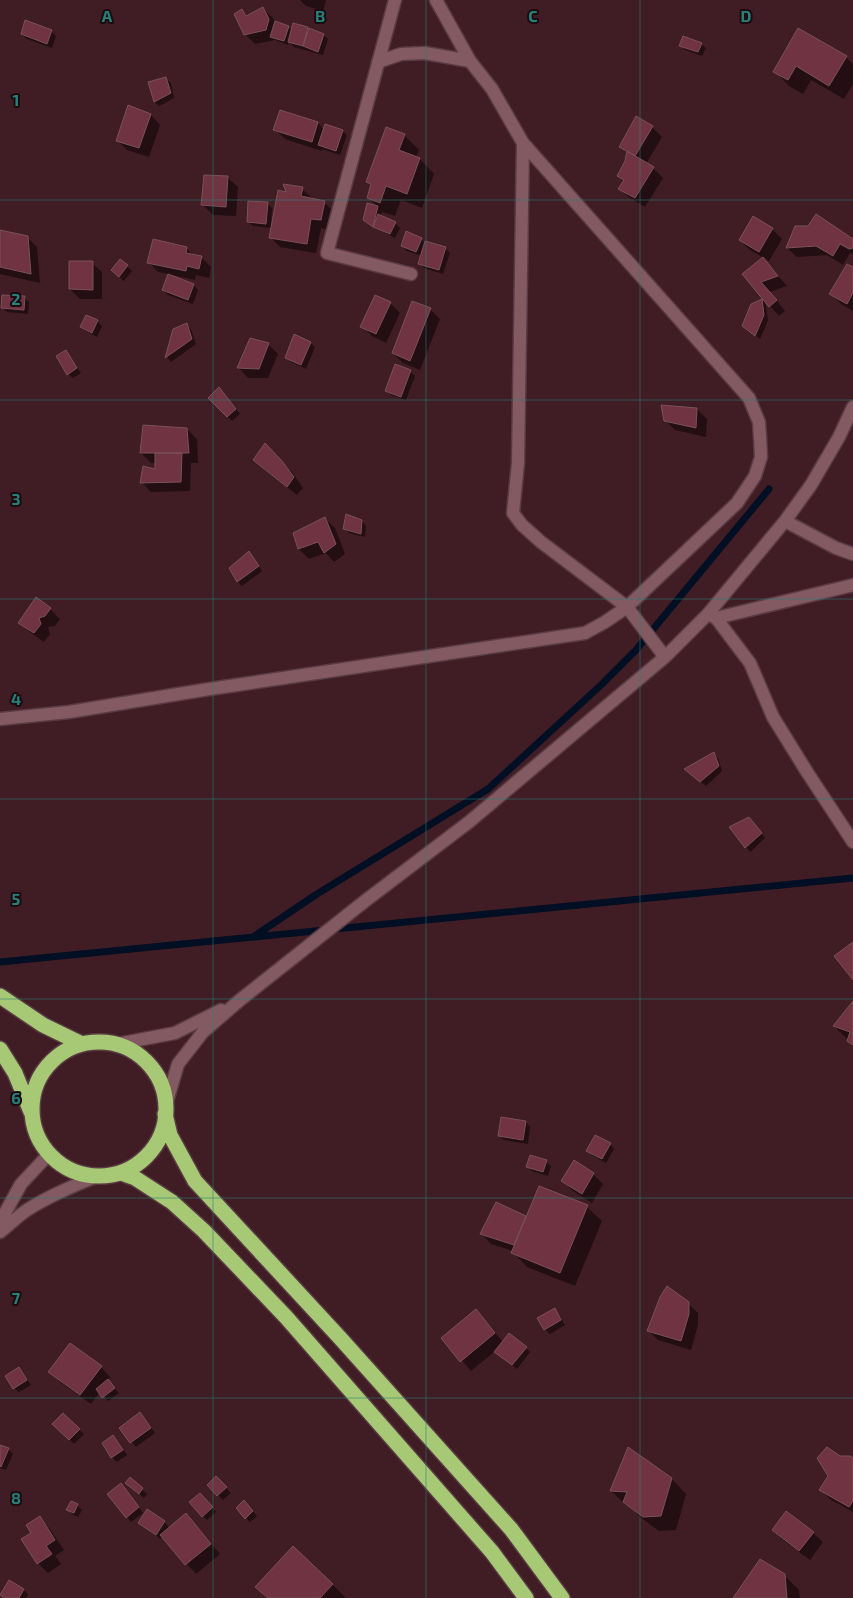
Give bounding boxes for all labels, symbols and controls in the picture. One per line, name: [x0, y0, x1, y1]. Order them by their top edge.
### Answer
text: A: [102, 6, 113, 25]
text: B: [315, 6, 325, 25]
text: C: [528, 6, 538, 25]
text: D: [741, 6, 752, 25]
text: 1: [13, 90, 19, 109]
text: 2: [11, 289, 21, 308]
text: 3: [11, 489, 21, 508]
text: 4: [11, 689, 21, 708]
text: 5: [12, 889, 21, 908]
text: 6: [11, 1088, 21, 1107]
text: 7: [12, 1288, 21, 1307]
text: 8: [11, 1488, 21, 1507]

